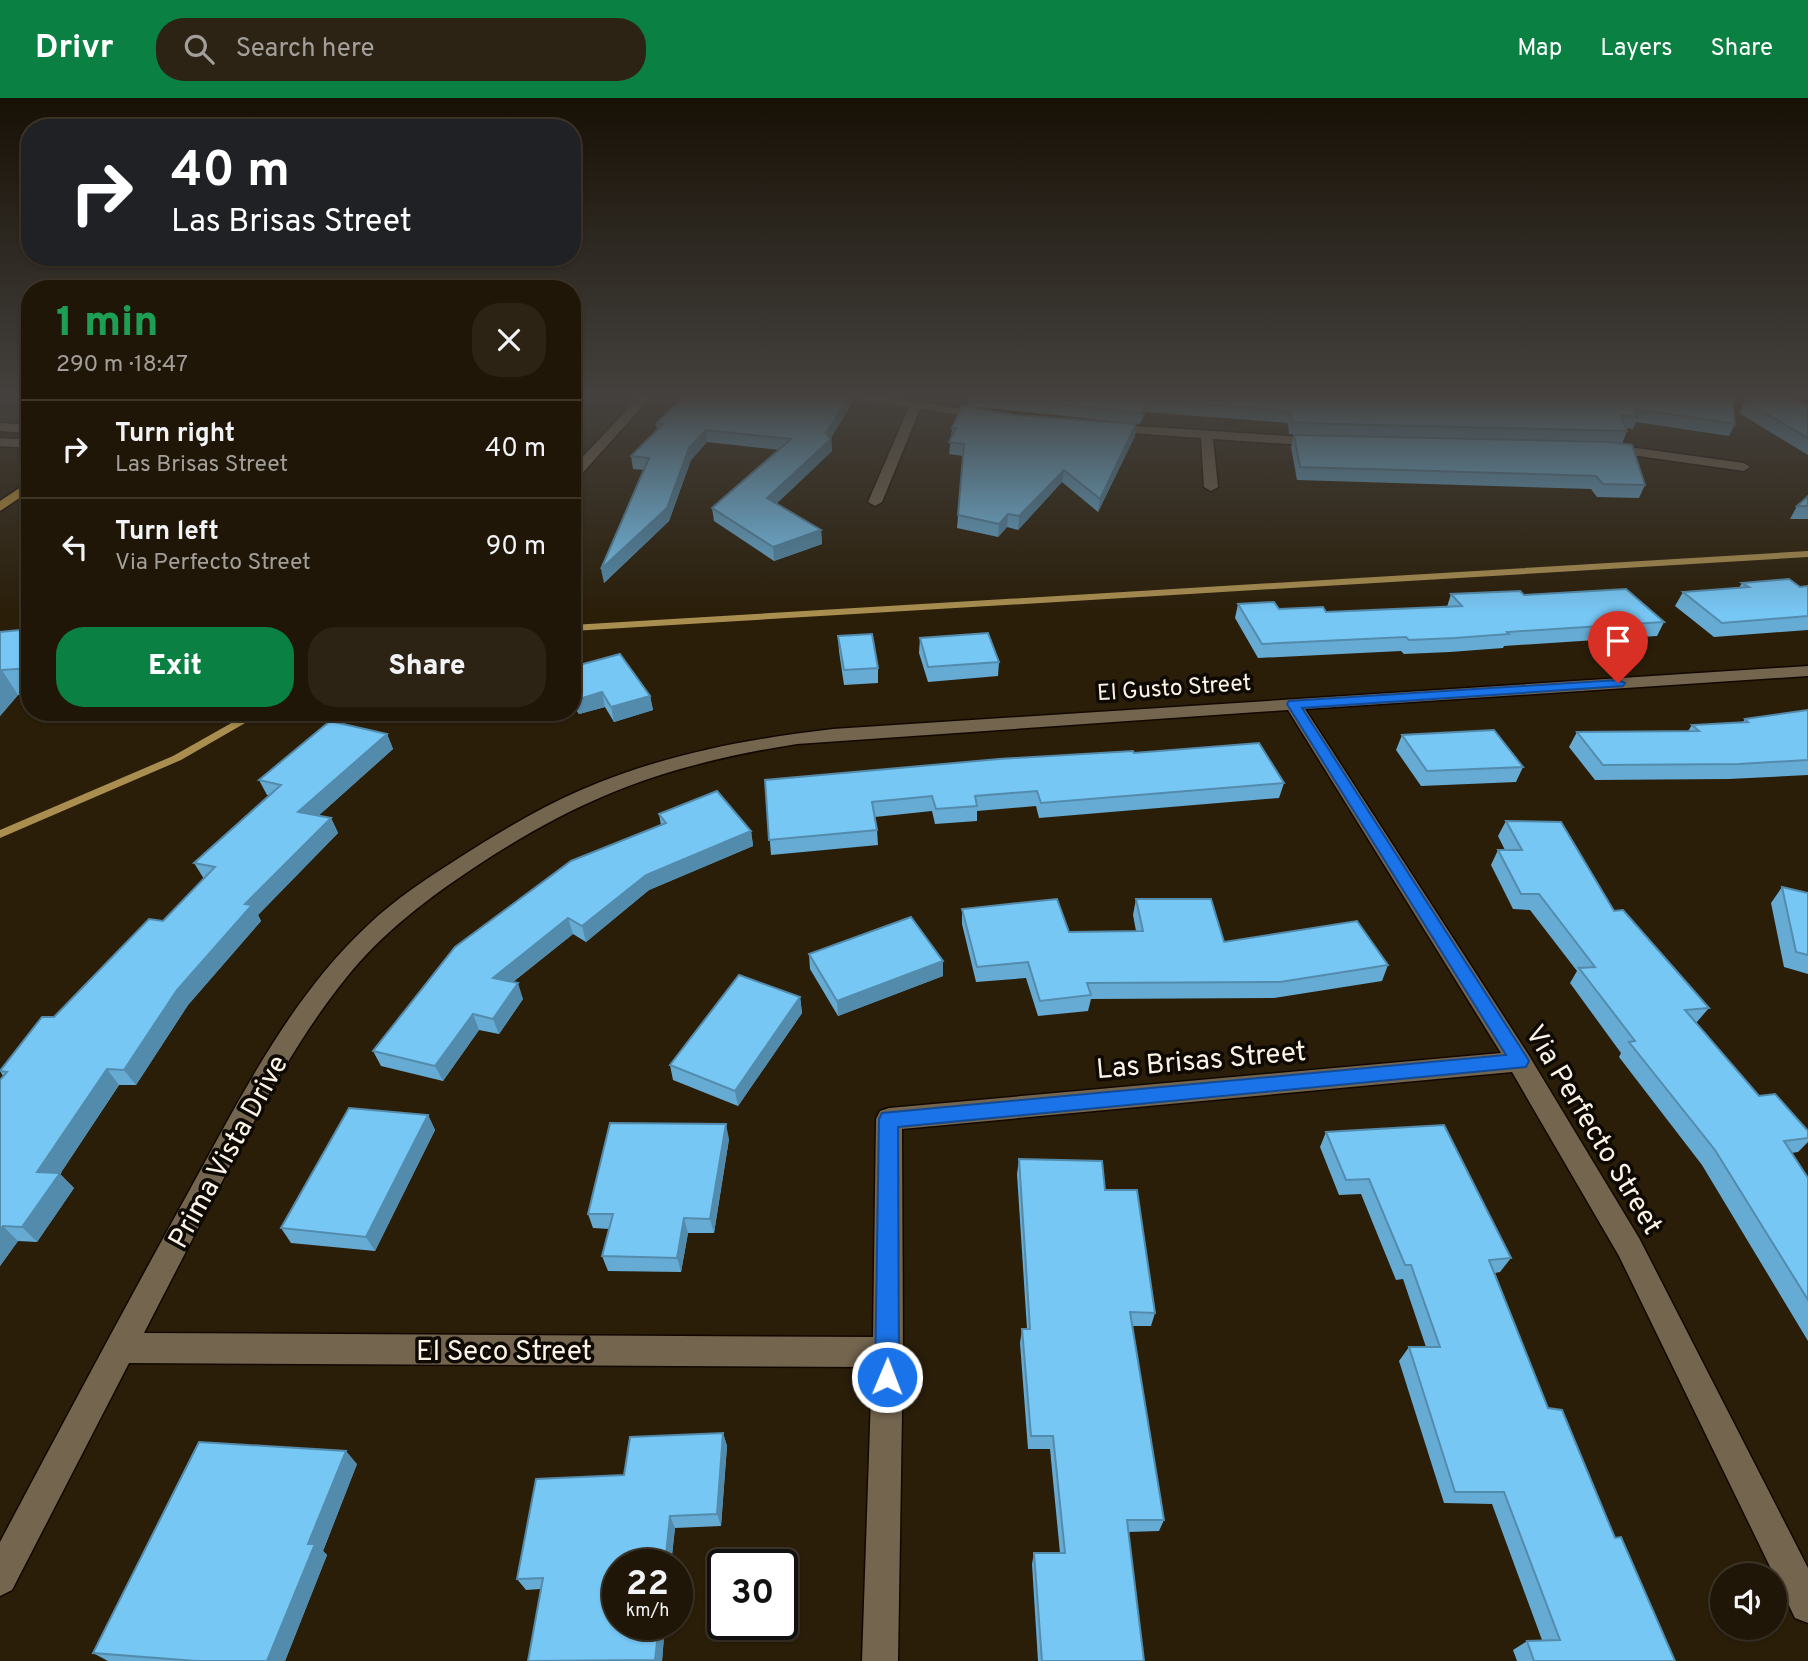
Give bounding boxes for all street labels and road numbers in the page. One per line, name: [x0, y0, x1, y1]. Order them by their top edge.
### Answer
street label: El Gusto Street: [1096, 670, 1252, 709]
street label: Via Perfecto Street: [1516, 1019, 1669, 1242]
street label: Las Brisas Street: [1095, 1035, 1308, 1089]
street label: Prima Vista Drive: [162, 1049, 298, 1256]
street label: El Seco Street: [416, 1335, 592, 1371]

